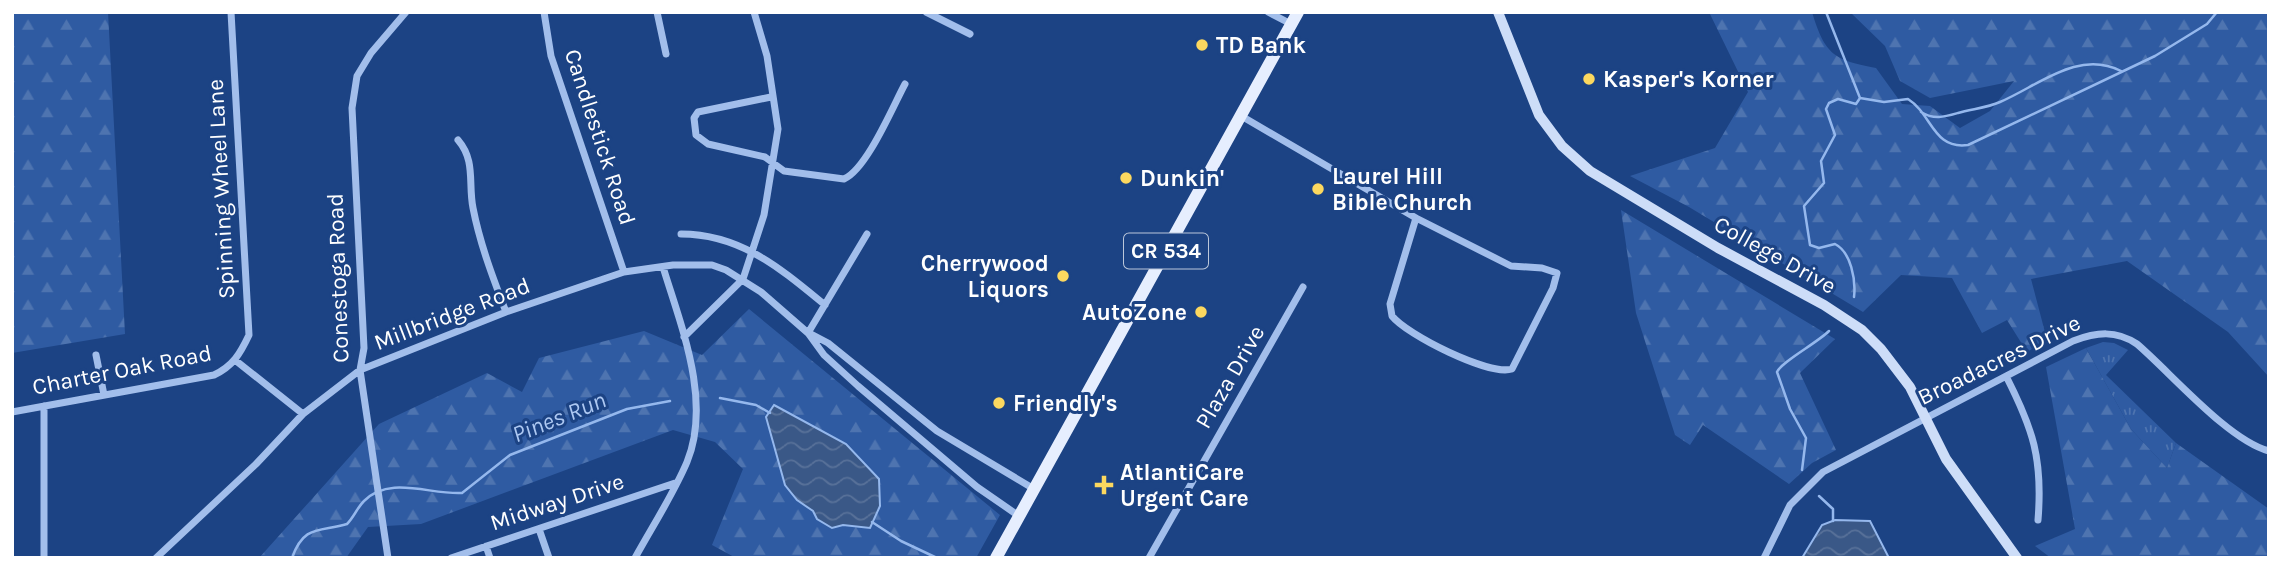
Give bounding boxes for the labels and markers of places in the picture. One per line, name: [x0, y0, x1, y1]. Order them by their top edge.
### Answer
place label: TD Bank: [1216, 32, 1307, 59]
marker: TD Bank: [1194, 37, 1210, 53]
place label: Kasper's Korner: [1603, 66, 1774, 93]
marker: Kasper's Korner: [1581, 71, 1597, 87]
place label: Laurel Hill Bible Church: [1332, 163, 1472, 216]
place label: Dunkin': [1140, 165, 1224, 192]
marker: Dunkin': [1118, 170, 1134, 186]
marker: Laurel Hill Bible Church: [1310, 181, 1326, 197]
place label: Cherrywood Liquors: [921, 250, 1049, 303]
marker: Cherrywood Liquors: [1055, 268, 1071, 284]
place label: AutoZone: [1082, 299, 1187, 326]
marker: AutoZone: [1193, 304, 1209, 320]
place label: Friendly's: [1013, 390, 1118, 417]
marker: Friendly's: [991, 395, 1007, 411]
place label: AtlantiCare Urgent Care: [1120, 459, 1249, 512]
marker: AtlantiCare Urgent Care: [1094, 475, 1114, 495]

